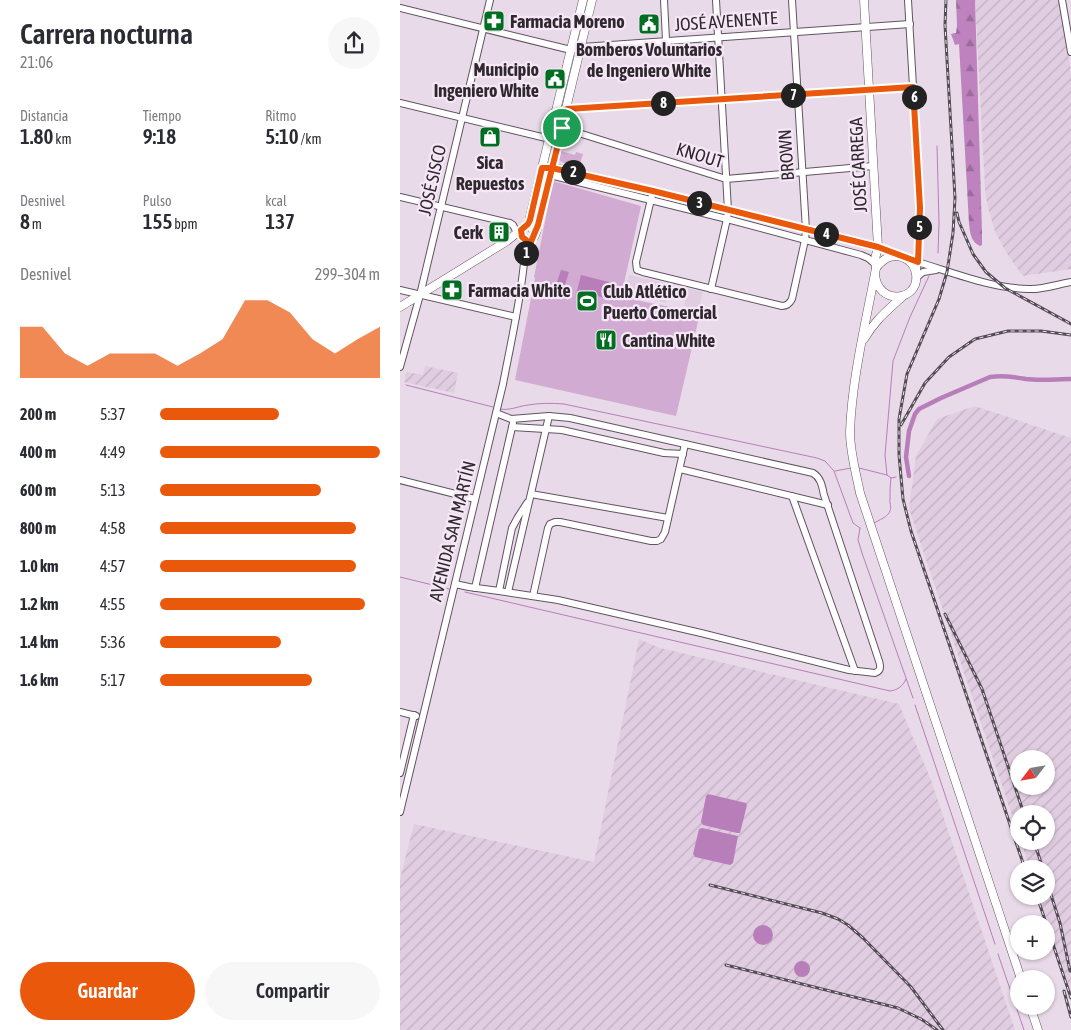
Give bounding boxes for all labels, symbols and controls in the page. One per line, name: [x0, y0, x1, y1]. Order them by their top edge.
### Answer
street label: JOSÉ AVENENTE: [674, 7, 779, 35]
pharmacy icon: Farmacia Moreno: [482, 9, 506, 33]
place label: Farmacia Moreno: [510, 11, 625, 32]
public building icon: Bomberos Voluntarios de Ingeniero White: [637, 12, 661, 36]
button: share: [328, 17, 380, 69]
text: Carrera nocturna: [20, 18, 193, 50]
place label: Bomberos Voluntarios de Ingeniero White: [576, 39, 723, 81]
text: 21:06: [20, 53, 53, 71]
place label: Municipio Ingeniero White: [434, 59, 539, 101]
public building icon: Municipio Ingeniero White: [543, 67, 567, 91]
pin: 7: [780, 82, 806, 108]
pin: 6: [902, 84, 926, 110]
text: 7: [790, 87, 797, 103]
text: 6: [911, 89, 918, 105]
pin: 8: [650, 90, 676, 116]
text: 8: [660, 95, 667, 111]
pin: [541, 107, 583, 149]
text: Distancia: [20, 108, 68, 124]
text: Tiempo: [143, 108, 181, 124]
text: Ritmo: [265, 108, 296, 124]
icon: arrive: [548, 114, 576, 142]
street label: JOSÉ CARREGA: [845, 117, 871, 213]
text: 1.80: [20, 124, 53, 148]
text: 9:18: [143, 124, 176, 148]
text: 5:10: [265, 124, 299, 148]
shop icon: Sica Repuestos: [478, 125, 502, 149]
street label: BROWN: [774, 129, 798, 181]
text: km: [53, 131, 72, 147]
text: /km: [299, 131, 322, 147]
street label: KNOUT: [674, 138, 726, 172]
street label: JOSÉ SISCO: [414, 143, 450, 217]
place label: Sica Repuestos: [456, 152, 525, 194]
pin: 2: [560, 160, 586, 184]
text: 2: [570, 164, 577, 180]
pin: 3: [686, 190, 712, 216]
text: Desnivel: [20, 193, 65, 209]
text: Pulso: [143, 193, 172, 209]
text: kcal: [265, 193, 287, 209]
text: 3: [696, 195, 703, 211]
text: 8: [20, 209, 30, 233]
text: 155: [143, 209, 172, 233]
text: 137: [265, 209, 295, 233]
pin: 5: [906, 214, 932, 240]
text: m: [30, 216, 42, 232]
text: bpm: [172, 216, 198, 232]
text: 5: [916, 219, 923, 235]
building icon: Cerk: [487, 220, 511, 244]
place label: Cerk: [453, 222, 484, 243]
pin: 4: [814, 222, 838, 246]
text: 4: [823, 226, 830, 242]
pin: 1: [514, 240, 538, 266]
text: 1: [523, 245, 530, 261]
text: Desnivel: [20, 265, 71, 283]
text: 299–304 m: [315, 265, 380, 283]
pharmacy icon: Farmacia White: [440, 278, 464, 302]
place label: Farmacia White: [468, 280, 571, 301]
place label: Club Atlético Puerto Comercial: [603, 281, 717, 323]
sports icon: Club Atlético Puerto Comercial: [575, 289, 599, 313]
restaurant icon: Cantina White: [594, 328, 618, 352]
place label: Cantina White: [622, 330, 715, 351]
text: 200 m: [20, 405, 56, 423]
text: 5:37: [100, 405, 125, 423]
text: 400 m: [20, 443, 56, 461]
text: 4:49: [100, 443, 125, 461]
street label: AVENIDA SAN MARTÍN: [424, 459, 480, 603]
text: 600 m: [20, 481, 56, 499]
text: 5:13: [100, 481, 125, 499]
text: 800 m: [20, 519, 56, 537]
text: 4:58: [100, 519, 125, 537]
text: 1.0 km: [20, 557, 59, 575]
text: 4:57: [100, 557, 125, 575]
text: 1.2 km: [20, 595, 59, 613]
text: 4:55: [100, 595, 125, 613]
text: 1.4 km: [20, 633, 59, 651]
text: 5:36: [100, 633, 125, 651]
text: 1.6 km: [20, 671, 59, 689]
text: 5:17: [100, 671, 125, 689]
north arrow: [1010, 750, 1055, 795]
map controls: [1010, 750, 1055, 1015]
button: locate: [1010, 805, 1055, 850]
button: layers: [1010, 860, 1055, 905]
button: +: [1010, 915, 1055, 960]
button: Guardar: [20, 962, 195, 1020]
button: Compartir: [205, 962, 380, 1020]
button: −: [1010, 970, 1055, 1015]

